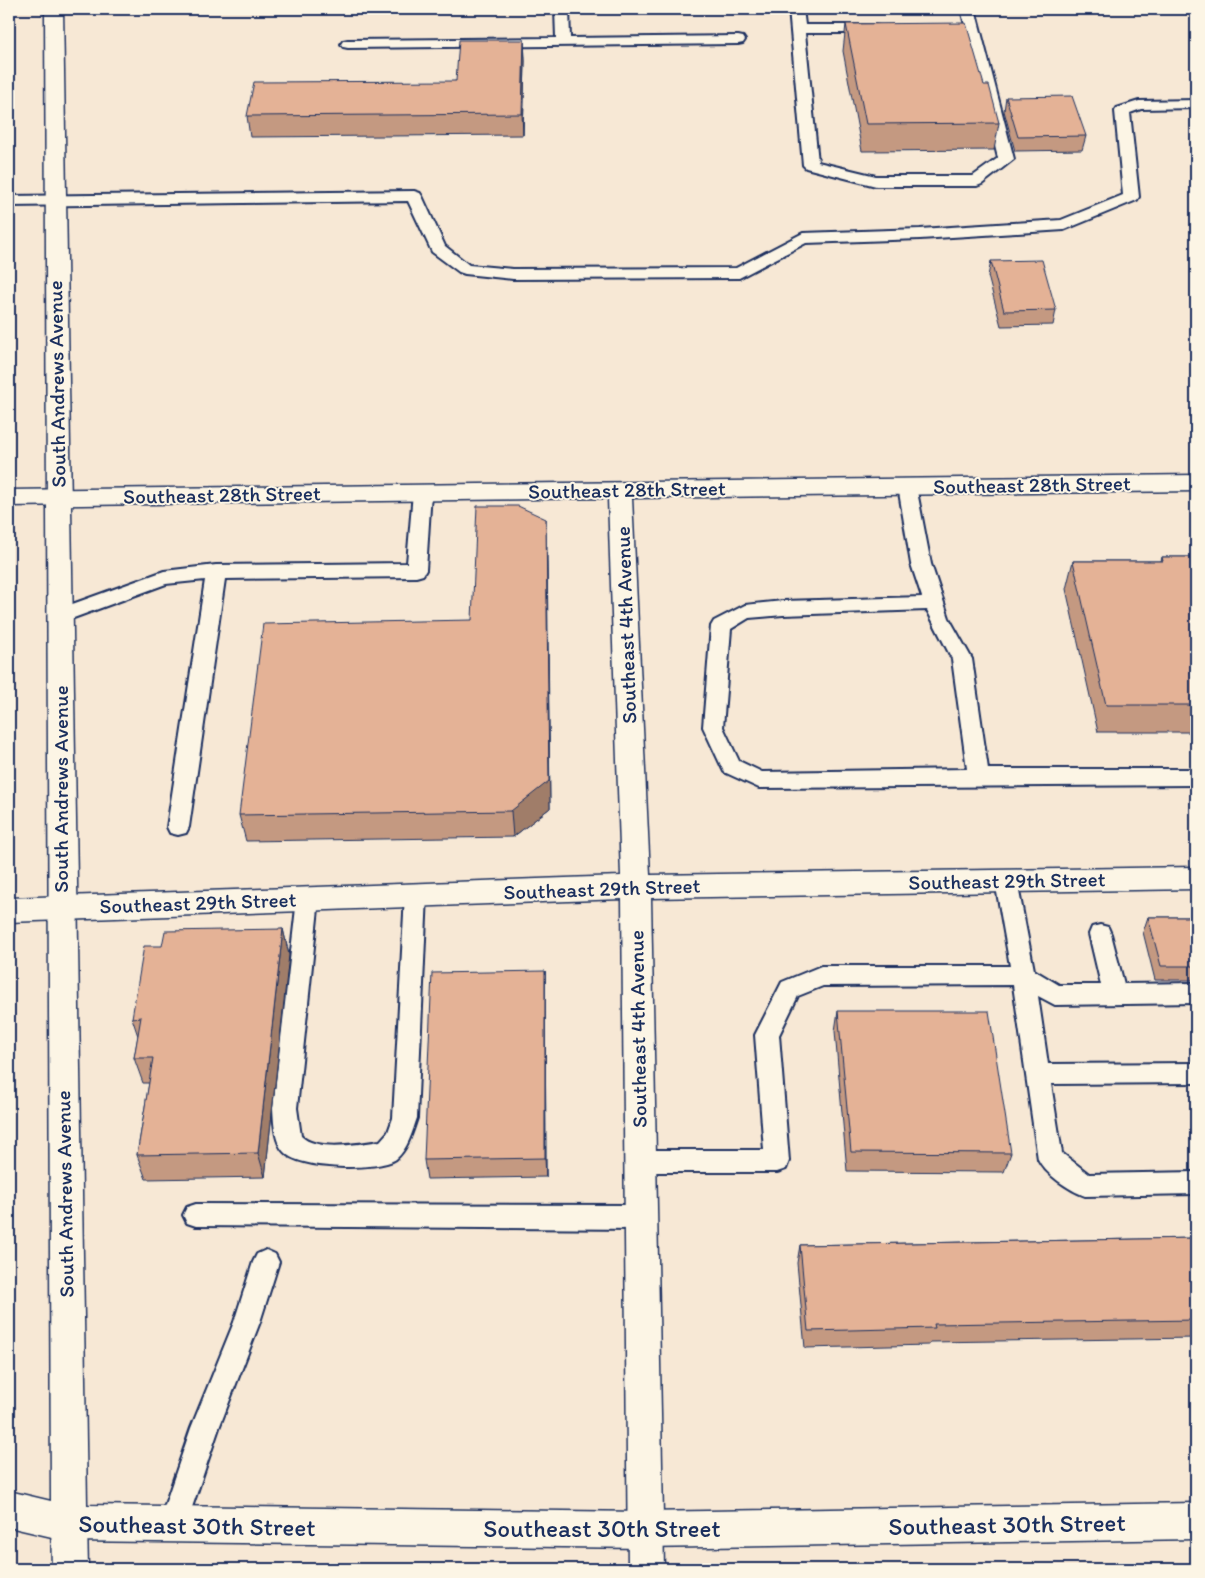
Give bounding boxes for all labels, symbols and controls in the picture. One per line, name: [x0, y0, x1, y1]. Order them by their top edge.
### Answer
street label: South Andrews Avenue: [42, 280, 71, 488]
street label: Southeast 28th Street: [933, 470, 1131, 499]
street label: Southeast 28th Street: [528, 475, 726, 504]
street label: Southeast 28th Street: [123, 480, 321, 509]
street label: Southeast 4th Avenue: [610, 526, 641, 724]
street label: South Andrews Avenue: [48, 685, 73, 893]
street label: Southeast 29th Street: [908, 866, 1106, 895]
street label: Southeast 29th Street: [503, 873, 701, 904]
street label: Southeast 29th Street: [99, 887, 297, 918]
street label: Southeast 4th Avenue: [623, 930, 652, 1128]
street label: South Andrews Avenue: [50, 1090, 79, 1298]
street label: Southeast 30th Street: [888, 1507, 1126, 1541]
street label: Southeast 30th Street: [78, 1508, 316, 1542]
street label: Southeast 30th Street: [483, 1513, 721, 1543]

